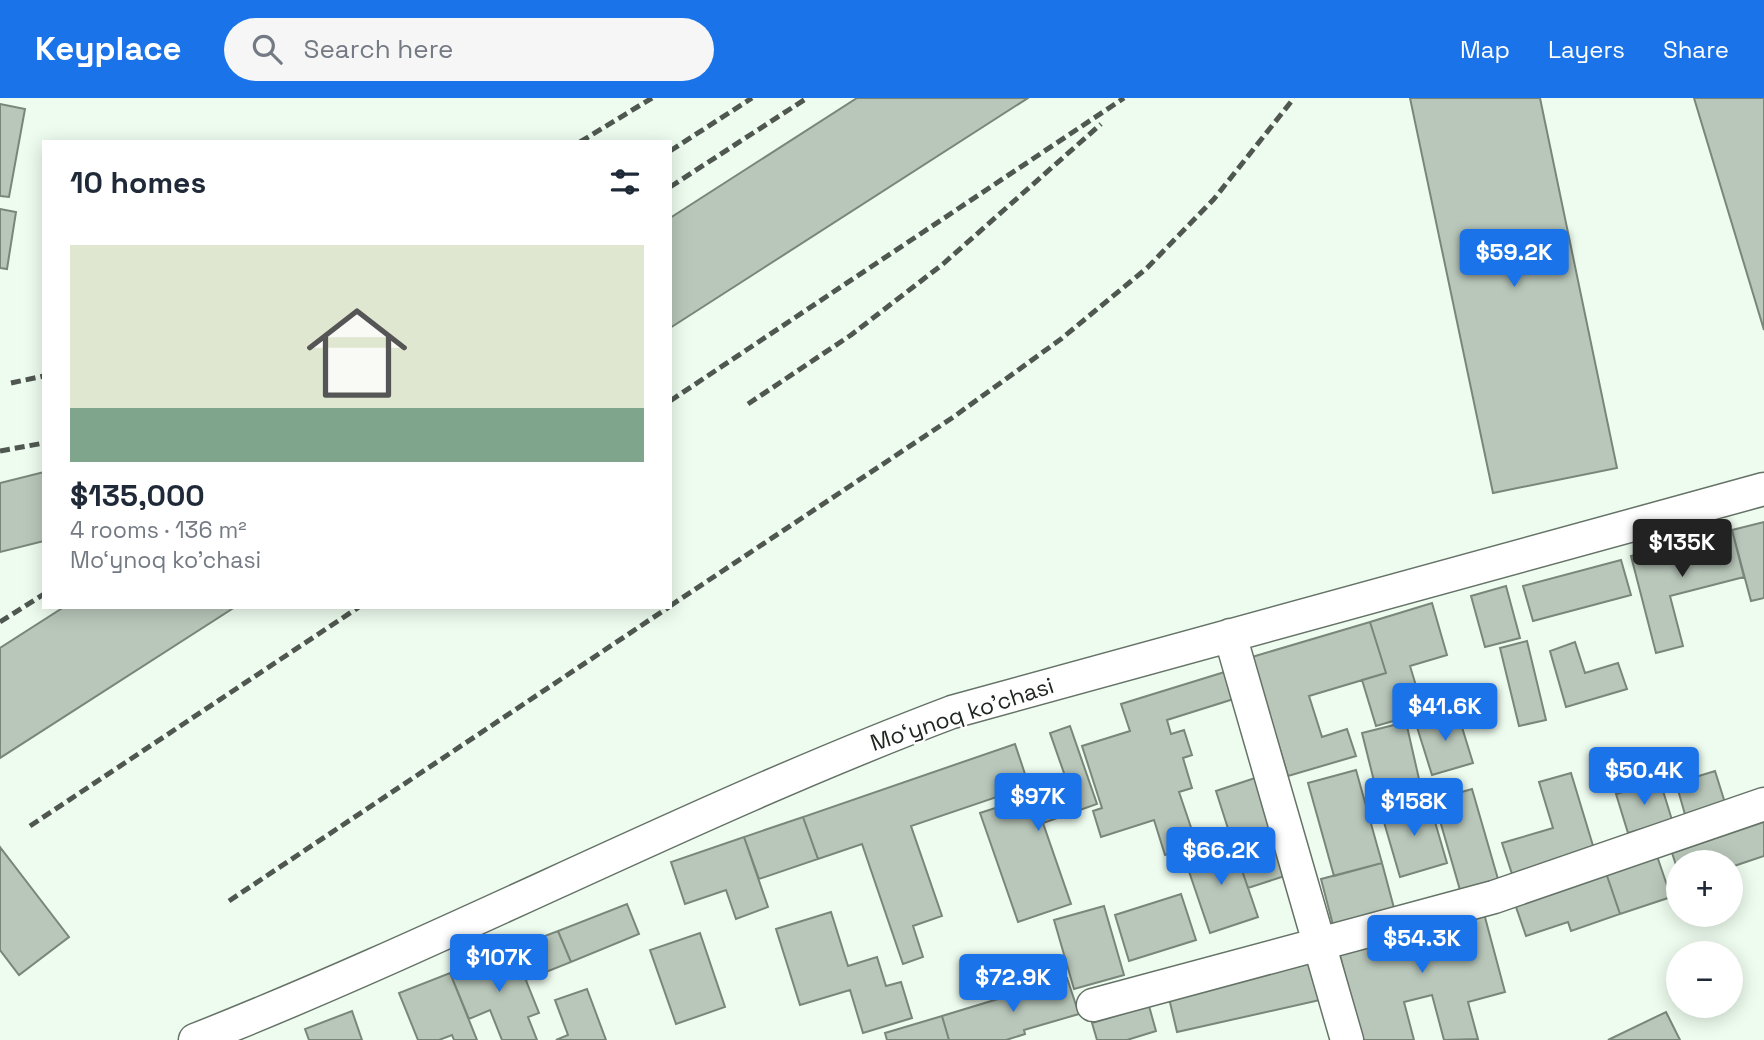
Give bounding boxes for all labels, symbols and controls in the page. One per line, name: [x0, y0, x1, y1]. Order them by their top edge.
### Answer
search box: [224, 18, 714, 81]
text: Keyplace: [35, 28, 182, 70]
icon: search: [248, 30, 286, 68]
text: Search here: [304, 32, 453, 66]
text: Map: [1460, 34, 1510, 65]
text: Layers: [1548, 34, 1625, 65]
text: Share: [1663, 34, 1729, 65]
text: 10 homes: [70, 163, 206, 202]
icon: filters: [606, 163, 644, 201]
pin: $59.2K: [1457, 230, 1571, 289]
text: $59.2K: [1476, 237, 1552, 267]
icon: home: [294, 290, 420, 416]
text: $135,000: [70, 476, 205, 515]
text: 4 rooms · 136 m²: [70, 515, 247, 545]
pin: $135K: [1633, 519, 1731, 579]
text: $135K: [1649, 527, 1715, 557]
text: Moʻynoq ko'chasi: [70, 545, 261, 575]
street label: Moʻynoq ko'chasi: [866, 670, 1058, 758]
pin: $41.6K: [1388, 684, 1502, 743]
text: $41.6K: [1408, 691, 1482, 721]
pin: $50.4K: [1587, 748, 1701, 807]
text: $50.4K: [1605, 755, 1683, 785]
pin: $97K: [997, 774, 1079, 833]
pin: $158K: [1365, 778, 1463, 838]
text: $97K: [1011, 781, 1065, 811]
text: $158K: [1381, 786, 1447, 816]
pin: $66.2K: [1164, 828, 1278, 887]
text: $66.2K: [1182, 835, 1260, 865]
map controls: [1666, 850, 1743, 1018]
button: +: [1666, 850, 1743, 927]
pin: $54.3K: [1365, 916, 1479, 975]
text: $54.3K: [1383, 923, 1461, 953]
pin: $107K: [450, 934, 548, 994]
button: −: [1666, 941, 1743, 1018]
text: $107K: [466, 942, 532, 972]
pin: $72.9K: [956, 954, 1070, 1014]
text: $72.9K: [975, 962, 1051, 992]

